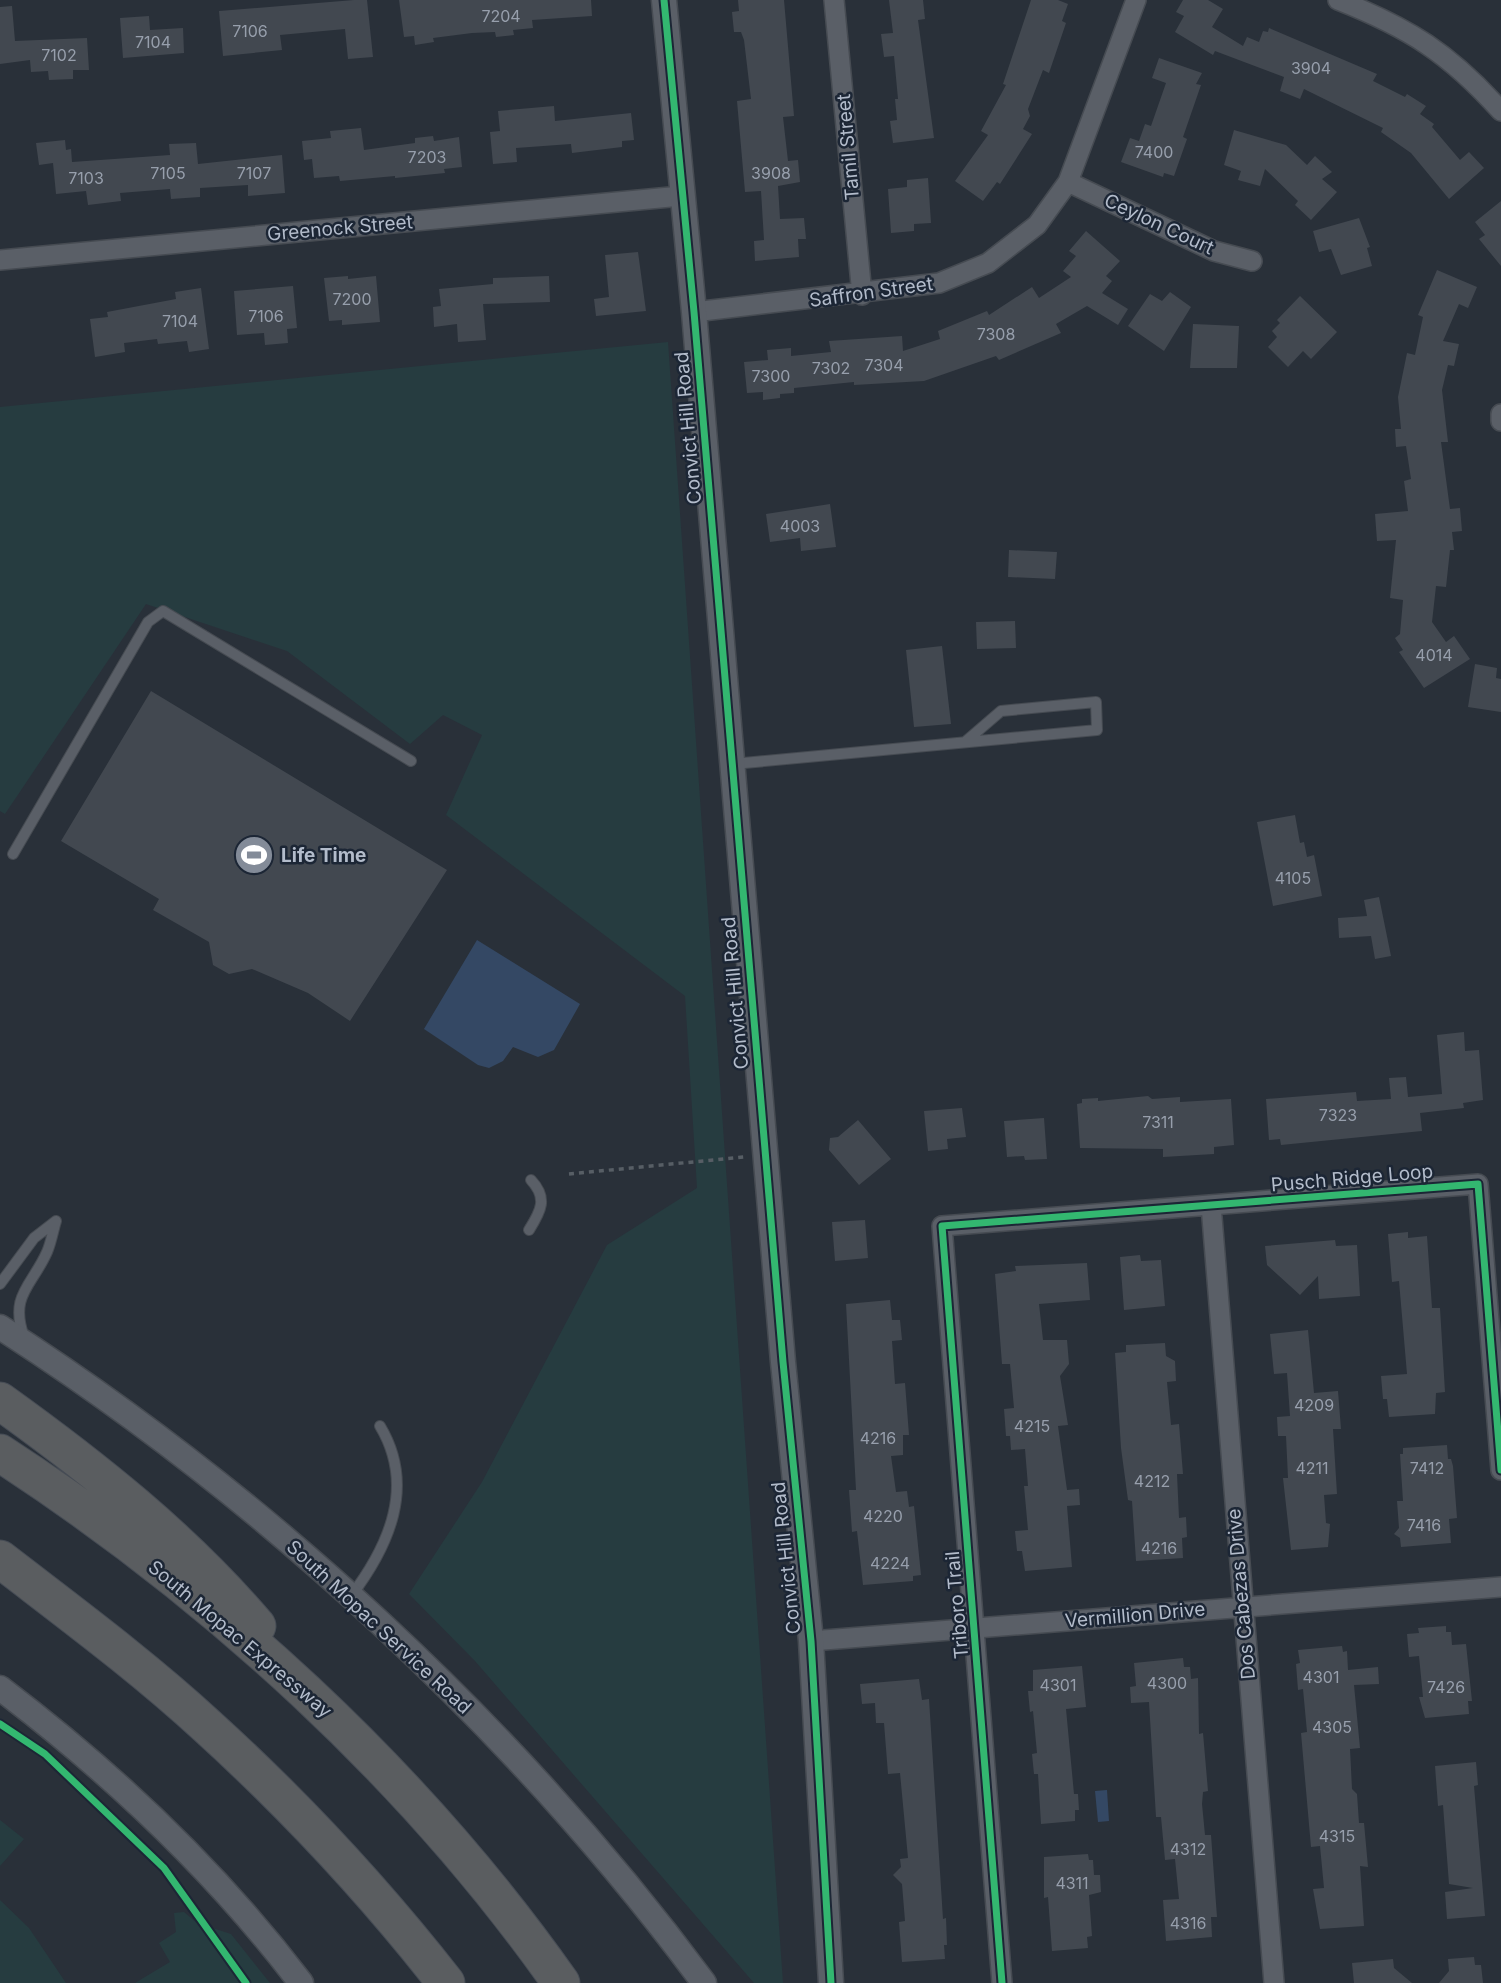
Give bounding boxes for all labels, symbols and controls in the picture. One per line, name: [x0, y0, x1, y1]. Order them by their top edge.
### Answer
house number: 7204: [481, 6, 521, 26]
house number: 7106: [232, 21, 268, 41]
house number: 7104: [135, 32, 171, 52]
house number: 7102: [41, 45, 77, 65]
house number: 3904: [1291, 58, 1331, 78]
street label: Tamil Street: [832, 93, 864, 201]
house number: 7400: [1135, 142, 1173, 162]
house number: 7203: [408, 147, 446, 167]
house number: 7105: [150, 163, 186, 183]
house number: 7107: [237, 163, 271, 183]
house number: 3908: [751, 163, 791, 183]
house number: 7103: [68, 168, 104, 188]
street label: Ceylon Court: [1101, 189, 1217, 259]
street label: Greenock Street: [266, 210, 414, 246]
street label: Saffron Street: [808, 272, 934, 312]
house number: 7200: [333, 289, 372, 309]
house number: 7106: [248, 306, 284, 326]
house number: 7104: [162, 311, 198, 331]
house number: 7308: [977, 324, 1015, 344]
street label: Convict Hill Road: [670, 351, 706, 505]
house number: 7304: [864, 355, 904, 375]
house number: 7302: [812, 358, 850, 378]
house number: 7300: [752, 366, 790, 386]
house number: 4003: [780, 516, 820, 536]
house number: 4014: [1415, 645, 1453, 665]
sports icon: Life Time: [233, 834, 275, 876]
place label: Life Time: [281, 844, 366, 867]
house number: 4105: [1275, 868, 1311, 888]
street label: Convict Hill Road: [717, 916, 753, 1070]
house number: 7323: [1319, 1105, 1357, 1125]
house number: 7311: [1142, 1112, 1174, 1132]
street label: Pusch Ridge Loop: [1270, 1159, 1434, 1197]
house number: 4209: [1294, 1395, 1334, 1415]
house number: 4215: [1014, 1416, 1050, 1436]
house number: 4216: [860, 1428, 896, 1448]
house number: 4211: [1295, 1458, 1329, 1478]
house number: 7412: [1410, 1458, 1444, 1478]
house number: 4212: [1134, 1471, 1170, 1491]
street label: Convict Hill Road: [767, 1481, 805, 1635]
house number: 4220: [863, 1506, 903, 1526]
street label: Dos Cabezas Drive: [1222, 1508, 1260, 1680]
house number: 7416: [1407, 1515, 1441, 1535]
street label: South Mopac Service Road: [282, 1535, 476, 1719]
house number: 4216: [1141, 1538, 1177, 1558]
street label: Triboro Trail: [941, 1550, 973, 1660]
house number: 4224: [870, 1553, 910, 1573]
street label: South Mopac Expressway: [143, 1555, 337, 1723]
street label: Vermillion Drive: [1064, 1597, 1206, 1633]
house number: 4301: [1303, 1667, 1339, 1687]
house number: 4300: [1147, 1673, 1187, 1693]
house number: 4301: [1040, 1675, 1076, 1695]
house number: 7426: [1427, 1677, 1465, 1697]
house number: 4305: [1312, 1717, 1352, 1737]
house number: 4315: [1319, 1826, 1355, 1846]
house number: 4312: [1170, 1839, 1206, 1859]
house number: 4311: [1055, 1873, 1089, 1893]
house number: 4316: [1170, 1913, 1206, 1933]

